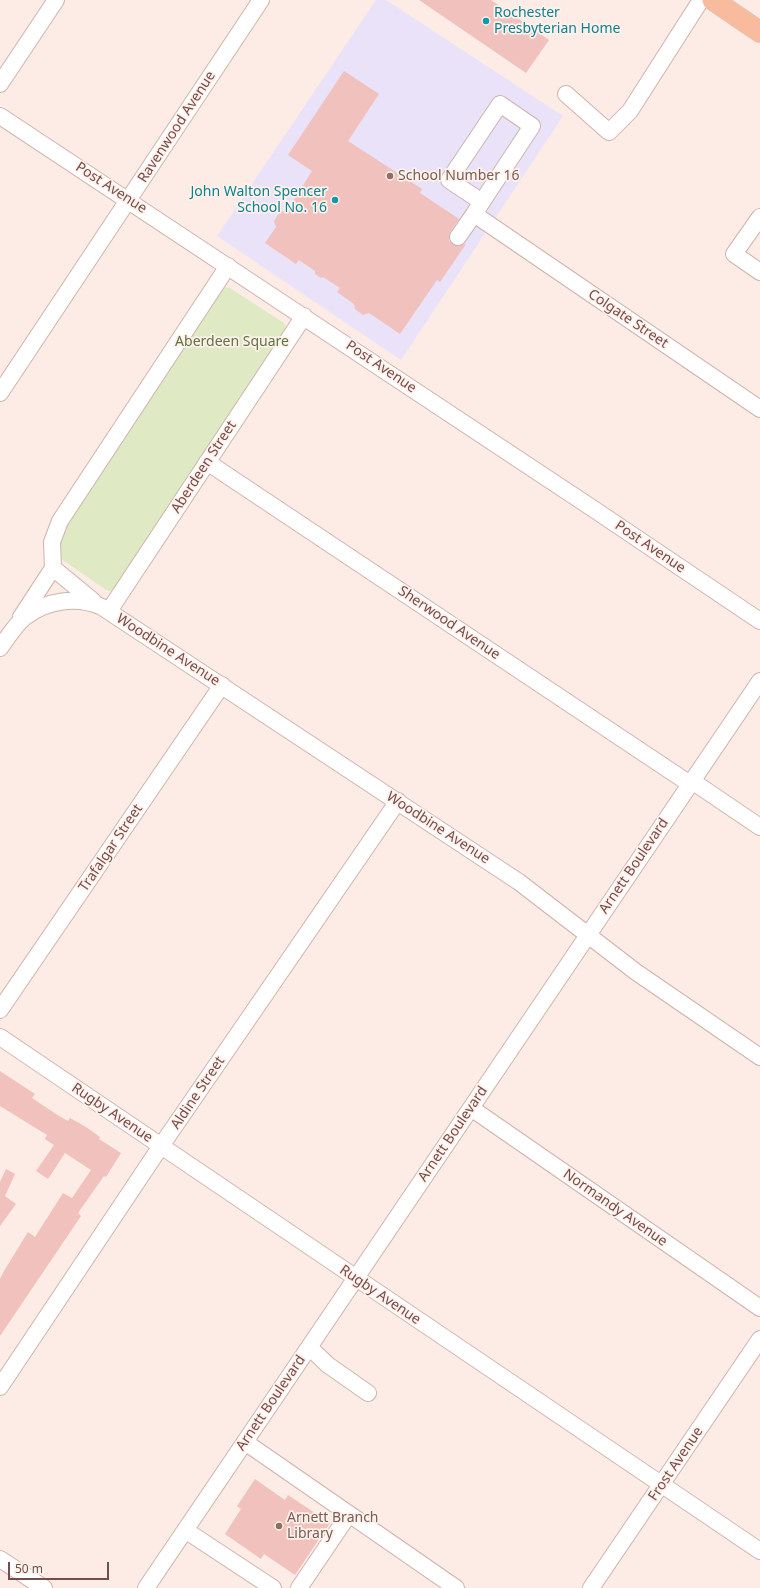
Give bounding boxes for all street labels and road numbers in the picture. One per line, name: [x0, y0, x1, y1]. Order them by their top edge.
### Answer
street label: Ravenwood Avenue: [135, 68, 219, 186]
street label: Post Avenue: [72, 159, 150, 217]
street label: Colgate Street: [585, 286, 671, 352]
street label: Post Avenue: [343, 337, 419, 397]
street label: Aberdeen Street: [168, 418, 240, 516]
street label: Post Avenue: [612, 517, 688, 577]
street label: Sherwood Avenue: [395, 583, 503, 663]
street label: Woodbine Avenue: [113, 610, 223, 690]
street label: Woodbine Avenue: [383, 788, 493, 868]
street label: Trafalgar Street: [76, 801, 146, 895]
street label: Arnett Boulevard: [596, 815, 672, 917]
street label: Aldine Street: [168, 1053, 228, 1133]
street label: Rugby Avenue: [68, 1080, 156, 1146]
street label: Arnett Boulevard: [415, 1083, 491, 1185]
street label: Normandy Avenue: [560, 1166, 670, 1250]
street label: Rugby Avenue: [336, 1262, 424, 1328]
street label: Arnett Boulevard: [233, 1352, 309, 1454]
street label: Frost Avenue: [645, 1424, 707, 1504]

